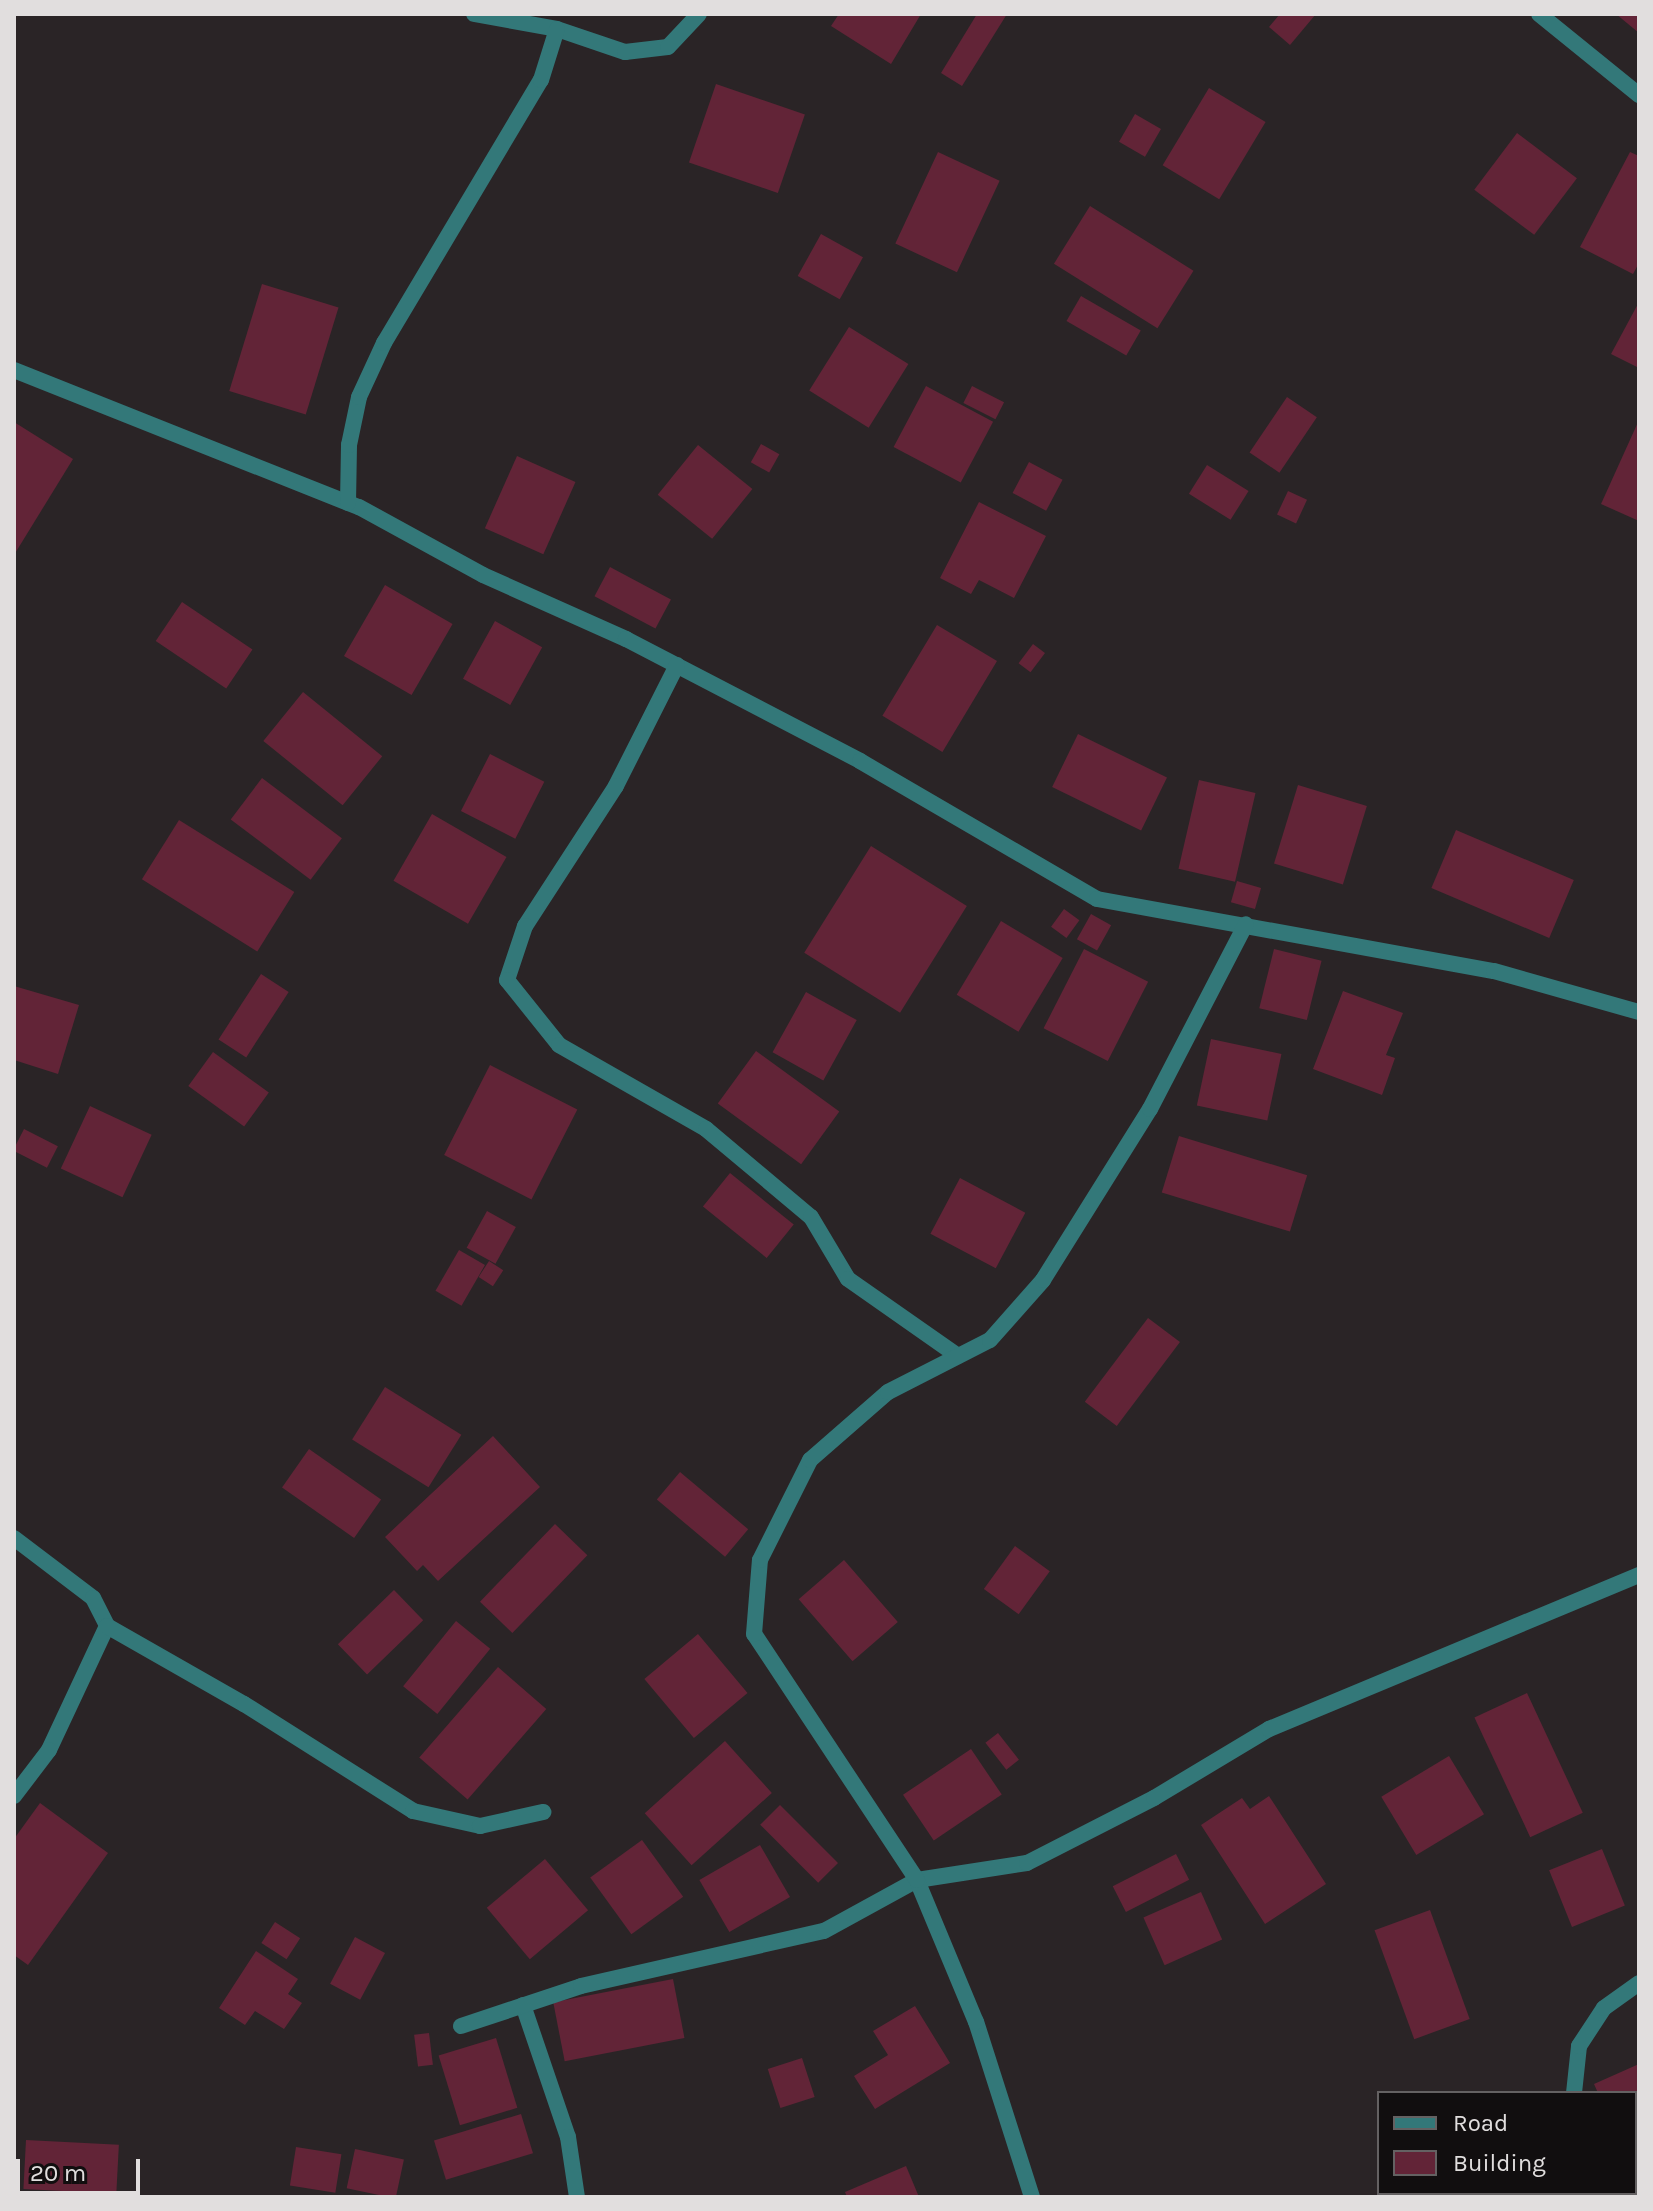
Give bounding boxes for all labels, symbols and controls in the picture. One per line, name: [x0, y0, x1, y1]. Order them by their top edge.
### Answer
legend: [1377, 2091, 1637, 2195]
text: Road: [1453, 2109, 1508, 2137]
scale bar: [20, 2143, 144, 2193]
text: Building: [1453, 2149, 1546, 2177]
text: 20 m: [30, 2159, 86, 2187]

